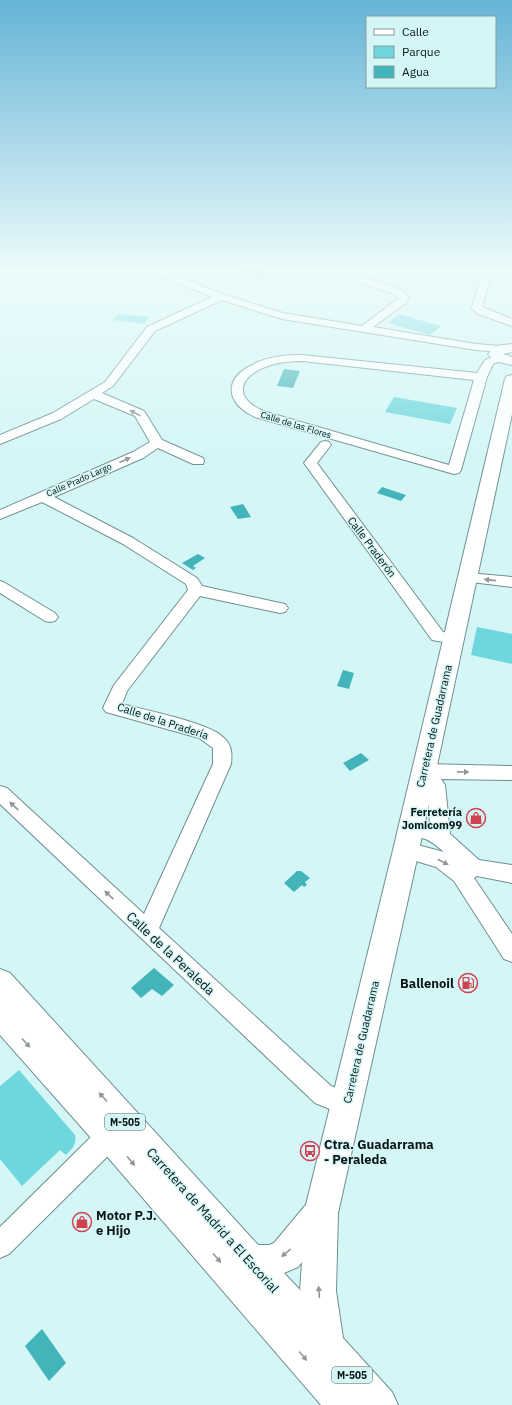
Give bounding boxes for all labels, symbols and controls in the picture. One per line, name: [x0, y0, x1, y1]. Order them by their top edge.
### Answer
legend: [366, 16, 496, 88]
text: Calle: [402, 24, 429, 39]
text: Parque: [402, 44, 441, 59]
text: Agua: [402, 64, 430, 79]
one-way arrow: [129, 409, 141, 416]
street label: Calle de las Flores: [259, 409, 333, 441]
one-way arrow: [120, 457, 131, 463]
street label: Calle Prado Largo: [44, 460, 113, 499]
street label: Calle Praderón: [345, 514, 399, 580]
one-way arrow: [484, 577, 496, 583]
street label: Carretera de Guadarrama: [413, 663, 455, 789]
street label: Calle de la Pradería: [116, 700, 211, 742]
one-way arrow: [457, 769, 470, 775]
one-way arrow: [9, 801, 19, 811]
place label: Ferretería Jomicom99: [402, 805, 462, 832]
shop icon: Ferretería Jomicom99: [465, 807, 487, 829]
one-way arrow: [437, 859, 449, 865]
one-way arrow: [104, 890, 114, 900]
street label: Calle de la Peraleda: [123, 908, 219, 999]
fuel station icon: Ballenoil: [457, 972, 479, 994]
place label: Ballenoil: [400, 975, 454, 992]
street label: Carretera de Guadarrama: [340, 979, 382, 1105]
one-way arrow: [21, 1038, 31, 1048]
one-way arrow: [99, 1093, 108, 1102]
road number: M-505: [105, 1114, 145, 1130]
place label: Ctra. Guadarrama - Peraleda: [324, 1136, 434, 1168]
bus stop icon: Ctra. Guadarrama - Peraleda: [299, 1140, 321, 1162]
street label: Carretera de Madrid a El Escorial: [143, 1144, 283, 1297]
one-way arrow: [127, 1155, 136, 1166]
place label: Motor P.J. e Hijo: [96, 1207, 157, 1239]
shop icon: Motor P.J. e Hijo: [71, 1211, 93, 1233]
one-way arrow: [281, 1248, 291, 1257]
one-way arrow: [212, 1254, 221, 1263]
one-way arrow: [316, 1286, 323, 1298]
one-way arrow: [298, 1351, 307, 1361]
road number: M-505: [332, 1367, 372, 1383]

